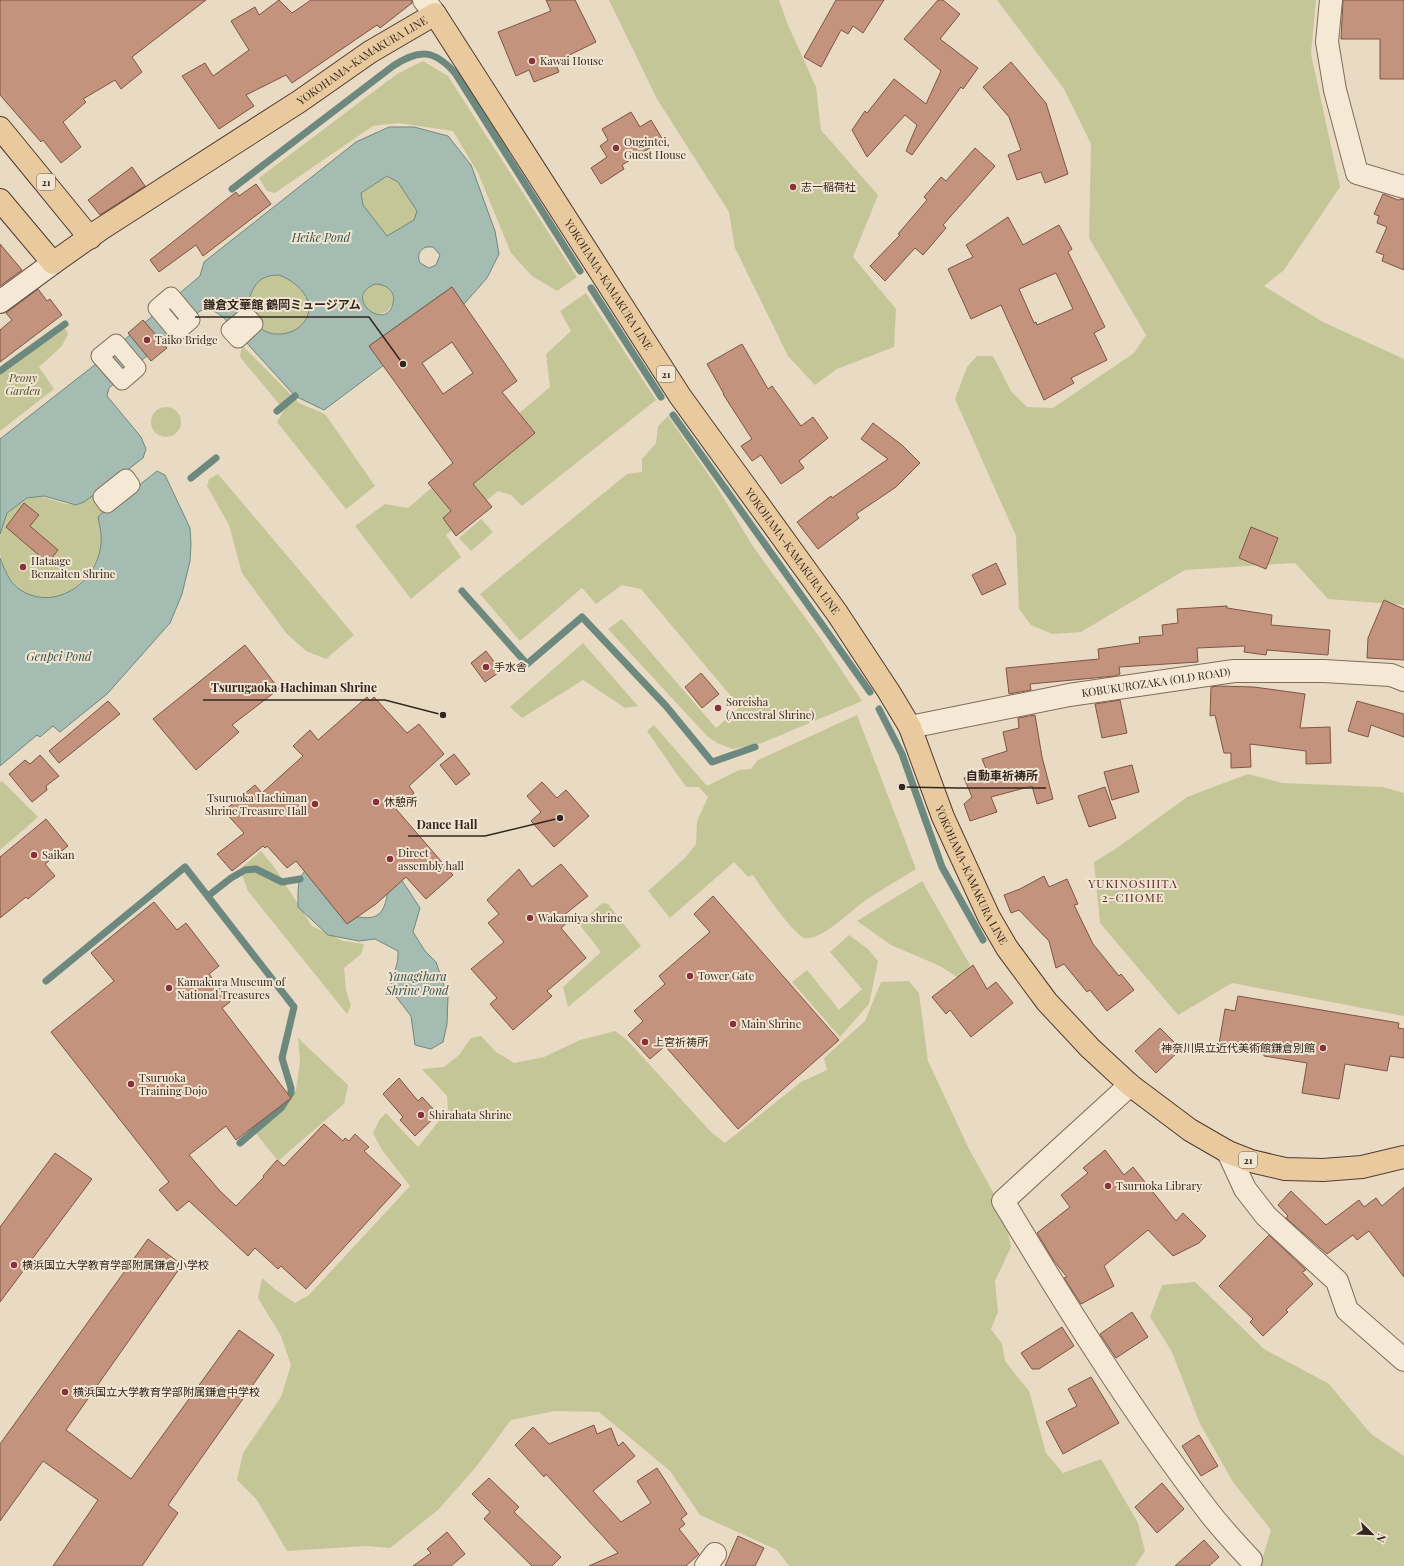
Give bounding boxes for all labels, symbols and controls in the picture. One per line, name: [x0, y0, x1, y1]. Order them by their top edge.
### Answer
street label: YOKOHAMA-KAMAKURA LINE: [293, 12, 430, 109]
place label: Kawai House: [540, 53, 604, 68]
marker: Kawai House: [527, 56, 537, 66]
place label: Ougintei, Guest House: [624, 134, 687, 162]
marker: Ougintei, Guest House: [611, 143, 621, 153]
road number: 21: [37, 174, 55, 190]
place label: 志一稲荷社: [801, 179, 856, 194]
marker: 志一稲荷社: [788, 182, 798, 192]
street label: YOKOHAMA-KAMAKURA LINE: [561, 215, 657, 353]
water label: Heike Pond: [291, 229, 351, 245]
callout: 鎌倉文華館 鶴岡ミュージアム: [195, 293, 369, 317]
text: 鎌倉文華館 鶴岡ミュージアム: [203, 296, 361, 312]
place label: Taiko Bridge: [155, 332, 218, 347]
marker: Taiko Bridge: [142, 335, 152, 345]
road number: 21: [657, 366, 675, 382]
park label: Peony Garden: [5, 370, 41, 398]
street label: YOKOHAMA-KAMAKURA LINE: [741, 484, 844, 617]
place label: Hataage Benzaiten Shrine: [31, 553, 116, 581]
marker: Hataage Benzaiten Shrine: [18, 562, 28, 572]
water label: Genpei Pond: [26, 648, 92, 664]
place label: 手水舎: [494, 659, 527, 674]
marker: 手水舎: [481, 662, 491, 672]
street label: KOBUKUROZAKA (OLD ROAD): [1080, 664, 1231, 700]
callout: Tsurugaoka Hachiman Shrine: [203, 676, 385, 700]
text: Tsurugaoka Hachiman Shrine: [211, 679, 377, 695]
place label: Soreisha (Ancestral Shrine): [726, 694, 814, 722]
marker: Soreisha (Ancestral Shrine): [713, 703, 723, 713]
callout: 自動車祈祷所: [958, 764, 1046, 788]
text: 自動車祈祷所: [966, 767, 1038, 783]
place label: Tsuruoka Hachiman Shrine Treasure Hall: [205, 790, 307, 818]
place label: 休憩所: [384, 794, 418, 809]
marker: 休憩所: [371, 797, 381, 807]
marker: Tsuruoka Hachiman Shrine Treasure Hall: [310, 799, 320, 809]
street label: YOKOHAMA-KAMAKURA LINE: [932, 802, 1012, 947]
callout: Dance Hall: [408, 812, 485, 836]
text: Dance Hall: [417, 816, 478, 832]
place label: Direct assembly hall: [398, 845, 464, 873]
place label: Saikan: [42, 847, 75, 862]
marker: Saikan: [29, 850, 39, 860]
marker: Direct assembly hall: [385, 854, 395, 864]
district label: YUKINOSHITA 2-CHOME: [1087, 875, 1178, 905]
place label: Wakamiya shrine: [537, 910, 623, 925]
marker: Wakamiya shrine: [525, 913, 535, 923]
water label: Yanagihara Shrine Pond: [384, 968, 449, 998]
place label: Tower Gate: [698, 968, 755, 983]
marker: Tower Gate: [685, 971, 695, 981]
place label: Kamakura Museum of National Treasures: [177, 974, 287, 1002]
marker: Kamakura Museum of National Treasures: [164, 983, 174, 993]
place label: Main Shrine: [741, 1016, 802, 1031]
marker: Main Shrine: [728, 1019, 738, 1029]
place label: 上宮祈祷所: [653, 1034, 709, 1049]
marker: 上宮祈祷所: [640, 1037, 650, 1047]
place label: 神奈川県立近代美術館鎌倉別館: [1161, 1040, 1315, 1055]
marker: 神奈川県立近代美術館鎌倉別館: [1318, 1043, 1328, 1053]
place label: Tsuruoka Training Dojo: [139, 1070, 207, 1098]
marker: Tsuruoka Training Dojo: [126, 1079, 136, 1089]
place label: Shirahata Shrine: [429, 1107, 512, 1122]
marker: Shirahata Shrine: [416, 1110, 426, 1120]
road number: 21: [1239, 1152, 1257, 1168]
place label: Tsuruoka Library: [1116, 1178, 1202, 1193]
marker: Tsuruoka Library: [1103, 1181, 1113, 1191]
place label: 横浜国立大学教育学部附属鎌倉小学校: [22, 1257, 209, 1272]
marker: 横浜国立大学教育学部附属鎌倉小学校: [9, 1260, 19, 1270]
place label: 横浜国立大学教育学部附属鎌倉中学校: [73, 1384, 260, 1399]
marker: 横浜国立大学教育学部附属鎌倉中学校: [60, 1387, 70, 1397]
north arrow: [1352, 1514, 1392, 1554]
text: N: [1373, 1532, 1390, 1545]

